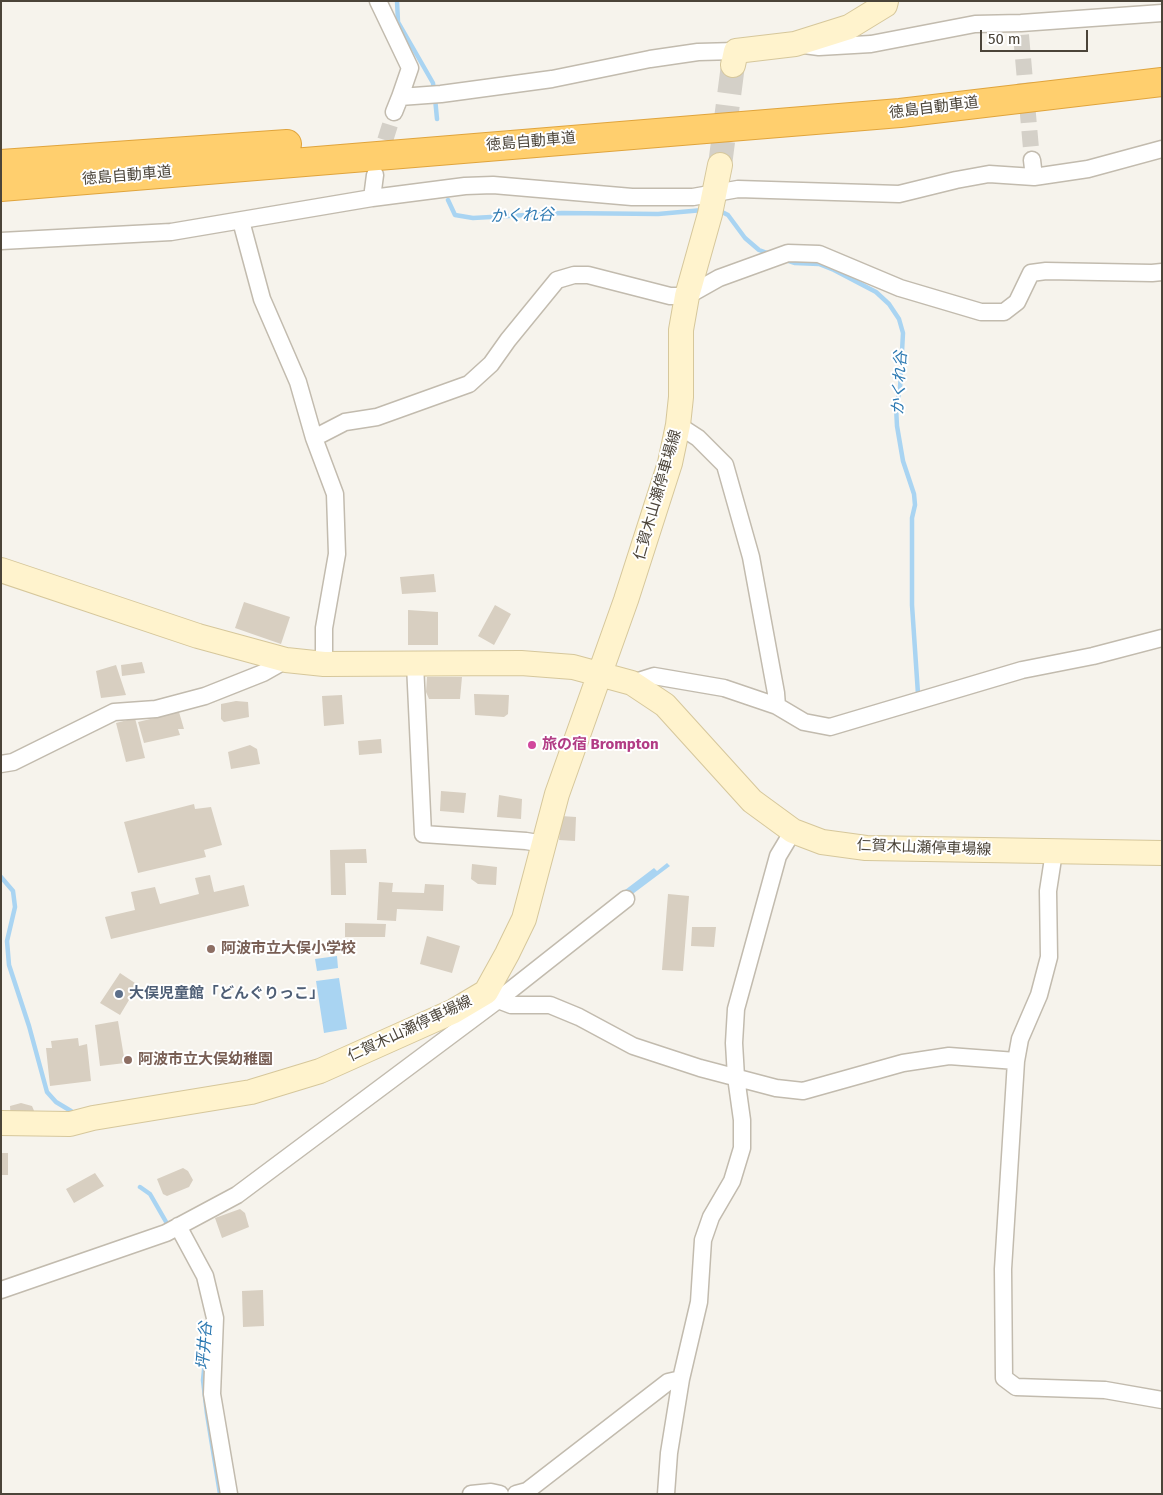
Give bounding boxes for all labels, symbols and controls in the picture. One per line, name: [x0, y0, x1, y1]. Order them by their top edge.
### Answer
scale bar: [983, 20, 1090, 52]
text: 50 m: [988, 30, 1021, 48]
street label: 徳島自動車道: [888, 94, 980, 122]
street label: 徳島自動車道: [485, 129, 577, 155]
street label: 徳島自動車道: [81, 163, 173, 189]
water label: かくれ谷: [490, 205, 554, 227]
water label: かくれ谷: [889, 351, 911, 415]
street label: 仁賀木山瀬停車場線: [631, 428, 685, 562]
place label: 旅の宿 Brompton: [542, 736, 659, 754]
marker: 旅の宿 Brompton: [526, 739, 538, 751]
street label: 仁賀木山瀬停車場線: [856, 837, 992, 859]
place label: 阿波市立大俣小学校: [221, 940, 356, 958]
marker: 阿波市立大俣小学校: [205, 943, 217, 955]
place label: 大俣児童館「どんぐりっこ」: [129, 985, 324, 1003]
marker: 大俣児童館「どんぐりっこ」: [113, 988, 125, 1000]
street label: 仁賀木山瀬停車場線: [345, 992, 475, 1066]
place label: 阿波市立大俣幼稚園: [138, 1051, 273, 1069]
marker: 阿波市立大俣幼稚園: [122, 1054, 134, 1066]
water label: 坪井谷: [194, 1321, 216, 1371]

